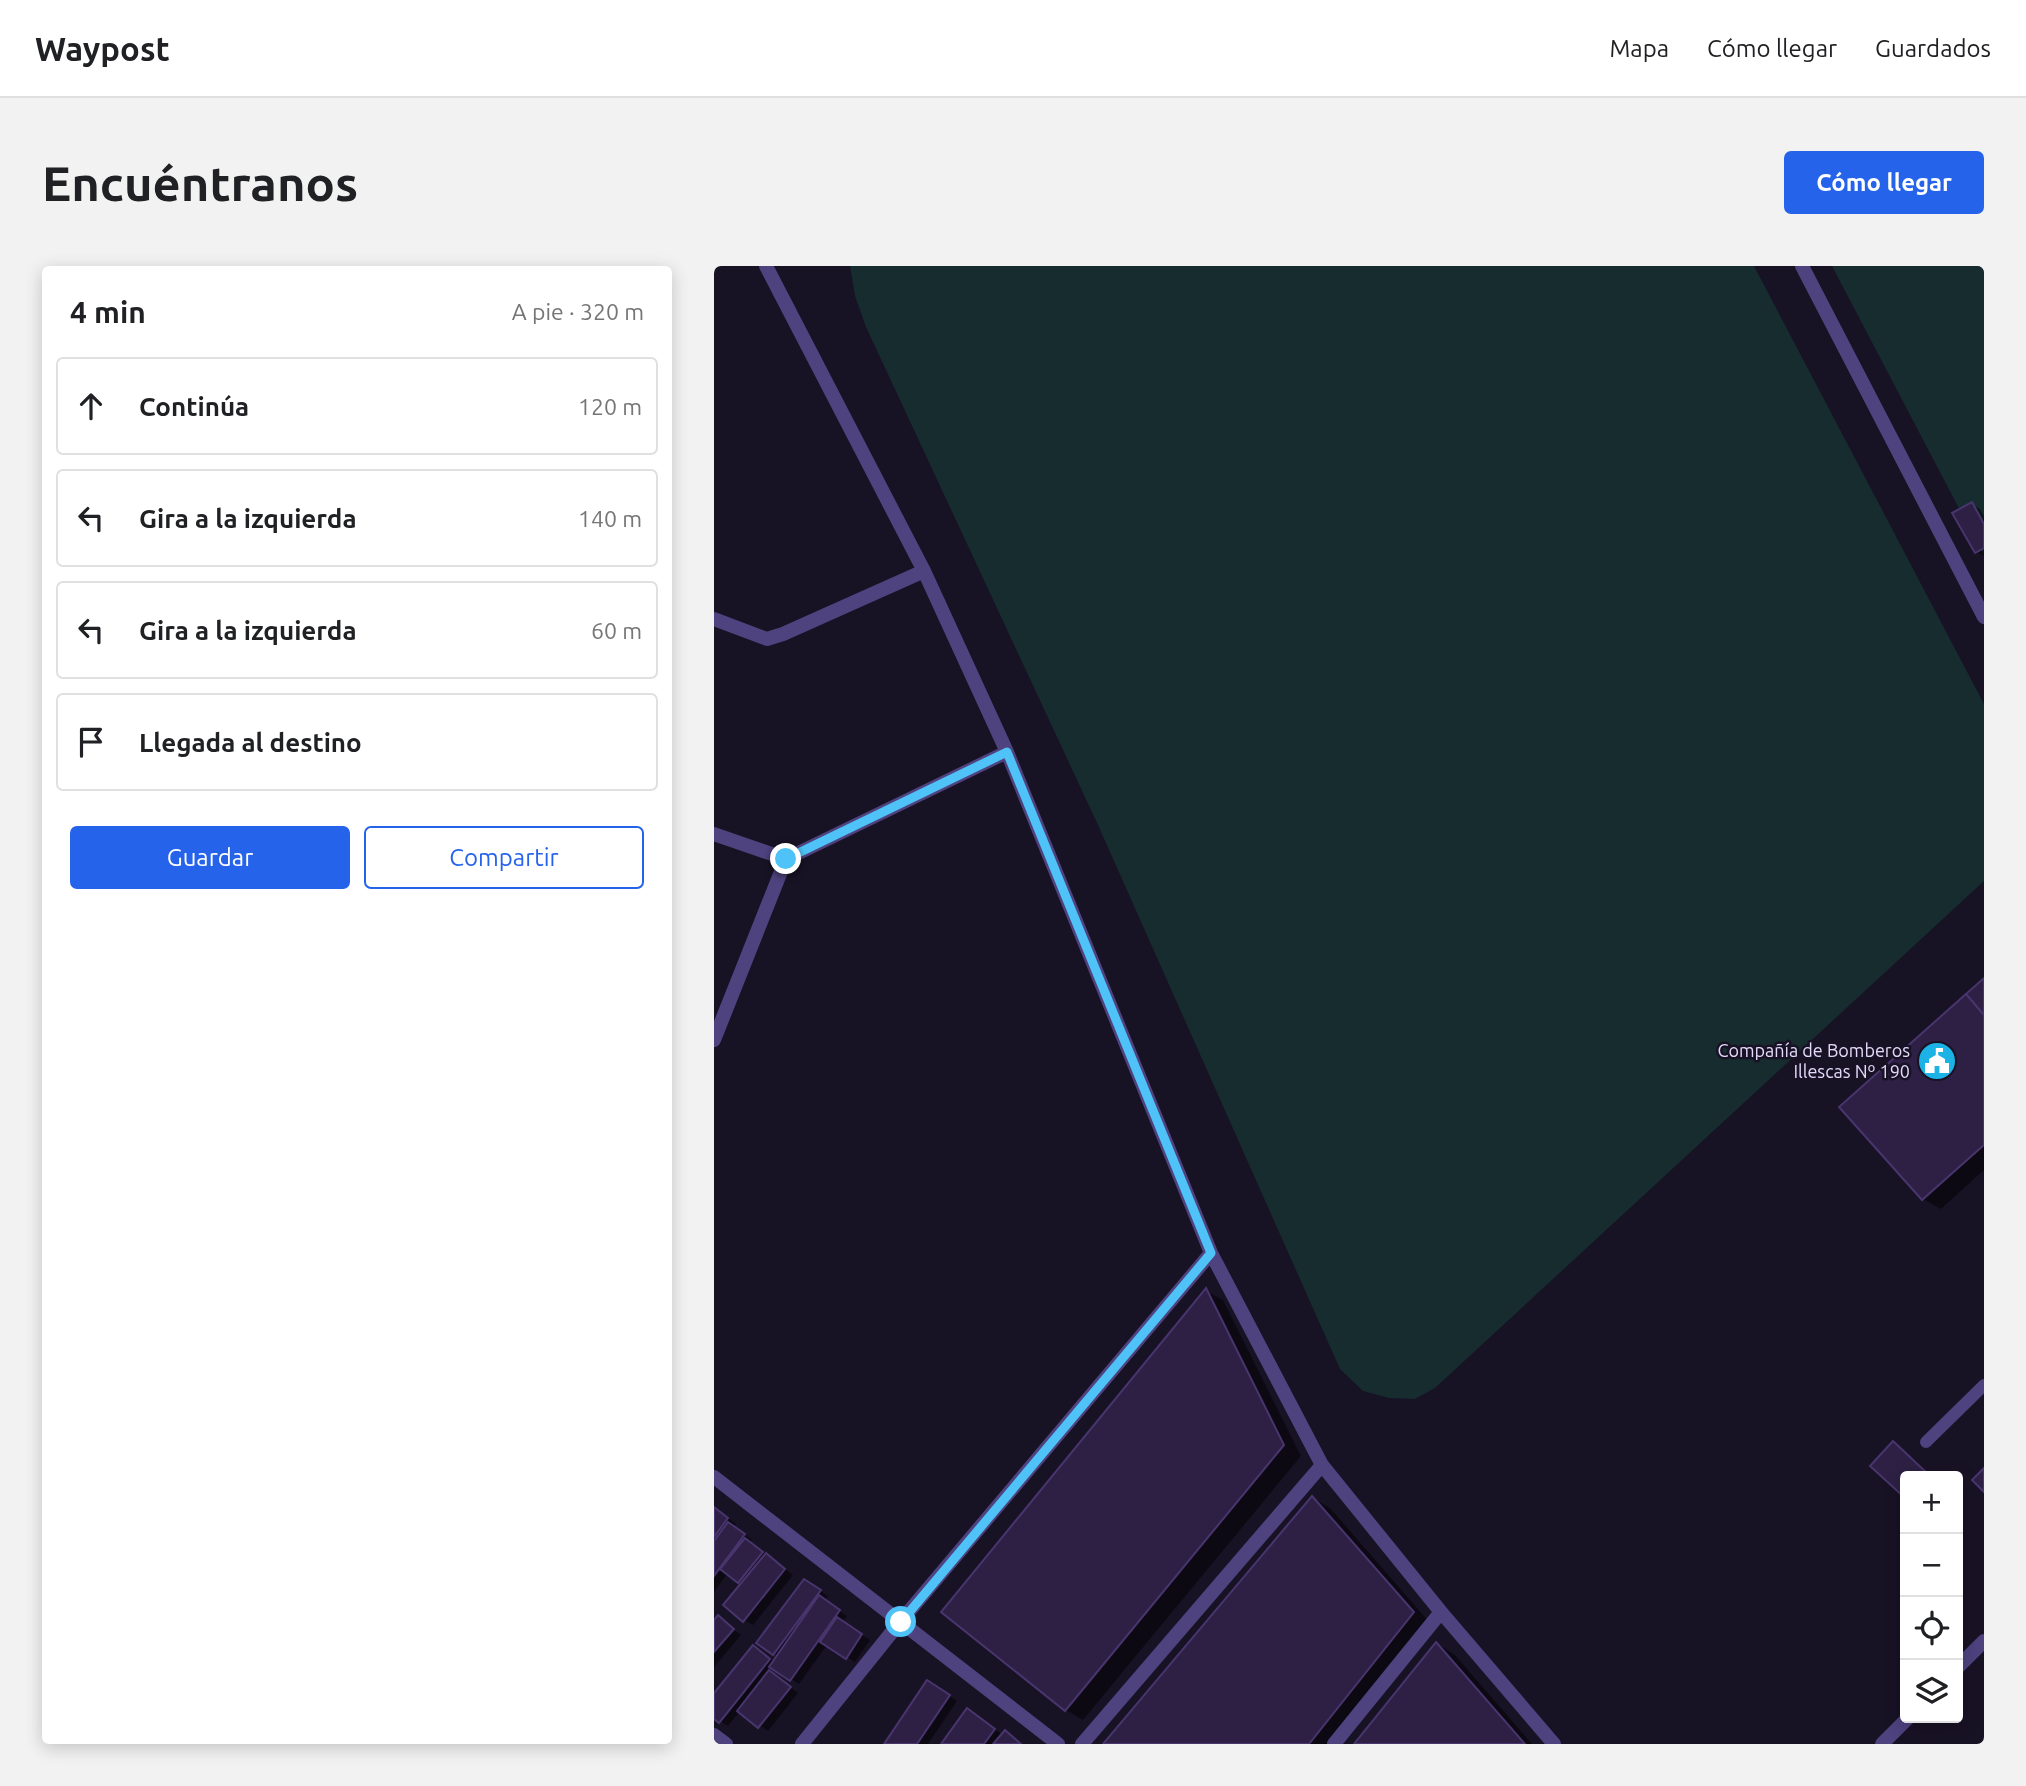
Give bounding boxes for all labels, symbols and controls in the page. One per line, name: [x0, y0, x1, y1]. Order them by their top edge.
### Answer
text: Waypost: [35, 30, 170, 67]
text: Mapa: [1609, 35, 1669, 62]
text: Cómo llegar: [1707, 35, 1837, 62]
text: Guardados: [1875, 35, 1991, 62]
button: Cómo llegar: [1784, 151, 1984, 214]
text: Encuéntranos: [42, 155, 358, 210]
text: 4 min: [70, 295, 146, 329]
text: A pie · 320 m: [512, 299, 644, 324]
icon: ahead: [72, 387, 110, 425]
text: Continúa: [139, 392, 249, 421]
text: 120 m: [578, 394, 642, 419]
icon: left: [72, 499, 110, 537]
text: Gira a la izquierda: [139, 504, 357, 533]
text: 140 m: [578, 506, 642, 531]
icon: left: [72, 611, 110, 649]
text: Gira a la izquierda: [139, 616, 357, 645]
text: 60 m: [591, 618, 642, 643]
icon: arrive: [72, 723, 110, 761]
text: Llegada al destino: [139, 728, 362, 757]
button: Guardar: [70, 826, 350, 889]
button: Compartir: [364, 826, 644, 889]
route end: [770, 843, 801, 874]
place label: Compañía de Bomberos Illescas Nº 190: [1717, 1040, 1910, 1081]
public building icon: Compañía de Bomberos Illescas Nº 190: [1916, 1040, 1958, 1082]
map controls: [1900, 1471, 1963, 1723]
button: +: [1900, 1471, 1963, 1534]
button: −: [1900, 1534, 1963, 1597]
button: locate: [1900, 1597, 1963, 1660]
route start: [885, 1606, 916, 1637]
button: layers: [1900, 1660, 1963, 1723]

